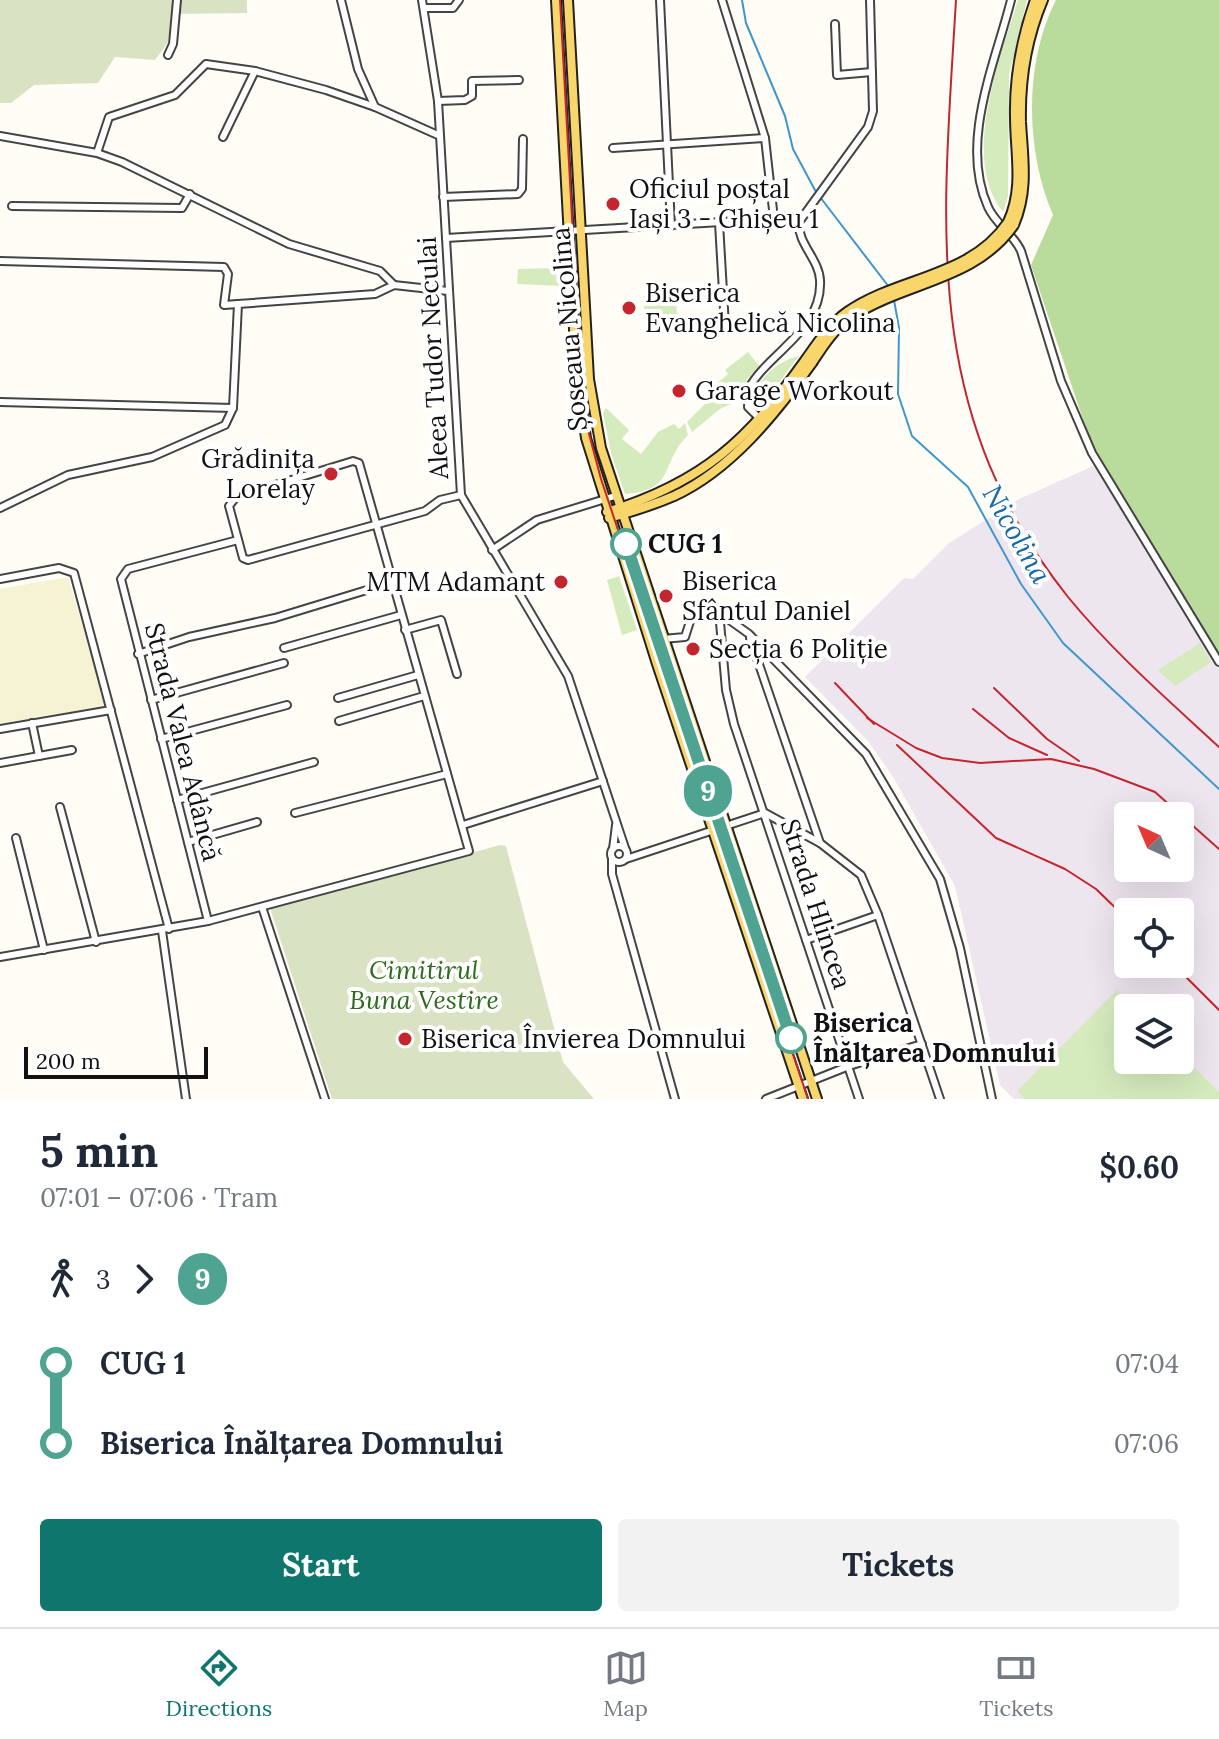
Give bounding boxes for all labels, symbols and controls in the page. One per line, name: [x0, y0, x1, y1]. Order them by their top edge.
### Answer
place label: Oficiul poștal Iași 3 - Ghișeu 1: [629, 172, 819, 235]
marker: Oficiul poștal Iași 3 - Ghișeu 1: [604, 195, 622, 213]
street label: Șoseaua Nicolina: [543, 226, 594, 432]
street label: Aleea Tudor Neculai: [410, 236, 455, 481]
place label: Biserica Evanghelică Nicolina: [645, 276, 896, 339]
marker: Biserica Evanghelică Nicolina: [620, 299, 638, 317]
place label: Garage Workout: [695, 374, 894, 407]
marker: Garage Workout: [670, 382, 688, 400]
place label: Grădinița Lorelay: [201, 442, 315, 505]
marker: Grădinița Lorelay: [322, 465, 340, 483]
water label: Nicolina: [974, 478, 1060, 590]
place label: CUG 1: [648, 527, 723, 560]
marker: CUG 1: [611, 529, 641, 559]
place label: Biserica Sfântul Daniel: [682, 564, 851, 627]
place label: MTM Adamant: [366, 565, 545, 598]
marker: MTM Adamant: [552, 573, 570, 591]
marker: Biserica Sfântul Daniel: [657, 587, 675, 605]
street label: Strada Valea Adâncă: [138, 619, 229, 864]
place label: Secția 6 Poliție: [709, 632, 888, 665]
marker: Secția 6 Poliție: [684, 640, 702, 658]
line badge: 9: [682, 765, 734, 817]
text: 9: [700, 773, 716, 809]
north arrow: [1114, 802, 1194, 882]
map controls: [1114, 802, 1194, 1074]
street label: Strada Hlincea: [773, 815, 859, 993]
button: locate: [1114, 898, 1194, 978]
park label: Cimitirul Buna Vestire: [349, 953, 499, 1016]
button: layers: [1114, 994, 1194, 1074]
place label: Biserica Înălțarea Domnului: [813, 1006, 1056, 1070]
place label: Biserica Învierea Domnului: [421, 1022, 746, 1055]
marker: Biserica Înălțarea Domnului: [776, 1023, 806, 1053]
marker: Biserica Învierea Domnului: [396, 1030, 414, 1048]
scale bar: [24, 1043, 208, 1079]
text: 200 m: [36, 1047, 101, 1075]
text: 5 min: [40, 1123, 158, 1179]
text: $0.60: [1099, 1148, 1179, 1186]
text: 07:01 – 07:06 · Tram: [40, 1181, 278, 1214]
icon: walk: [40, 1257, 84, 1301]
icon: forward: [122, 1257, 166, 1301]
text: 9: [194, 1261, 211, 1297]
text: 3: [96, 1263, 110, 1296]
text: CUG 1: [100, 1344, 186, 1382]
text: 07:04: [1115, 1347, 1179, 1380]
text: Biserica Înălțarea Domnului: [100, 1424, 503, 1462]
text: 07:06: [1114, 1427, 1179, 1460]
button: Start: [40, 1519, 602, 1611]
button: Tickets: [618, 1519, 1179, 1611]
tab: Directions: [166, 1646, 272, 1722]
tab: Map: [603, 1646, 648, 1722]
tab: Tickets: [979, 1646, 1053, 1722]

